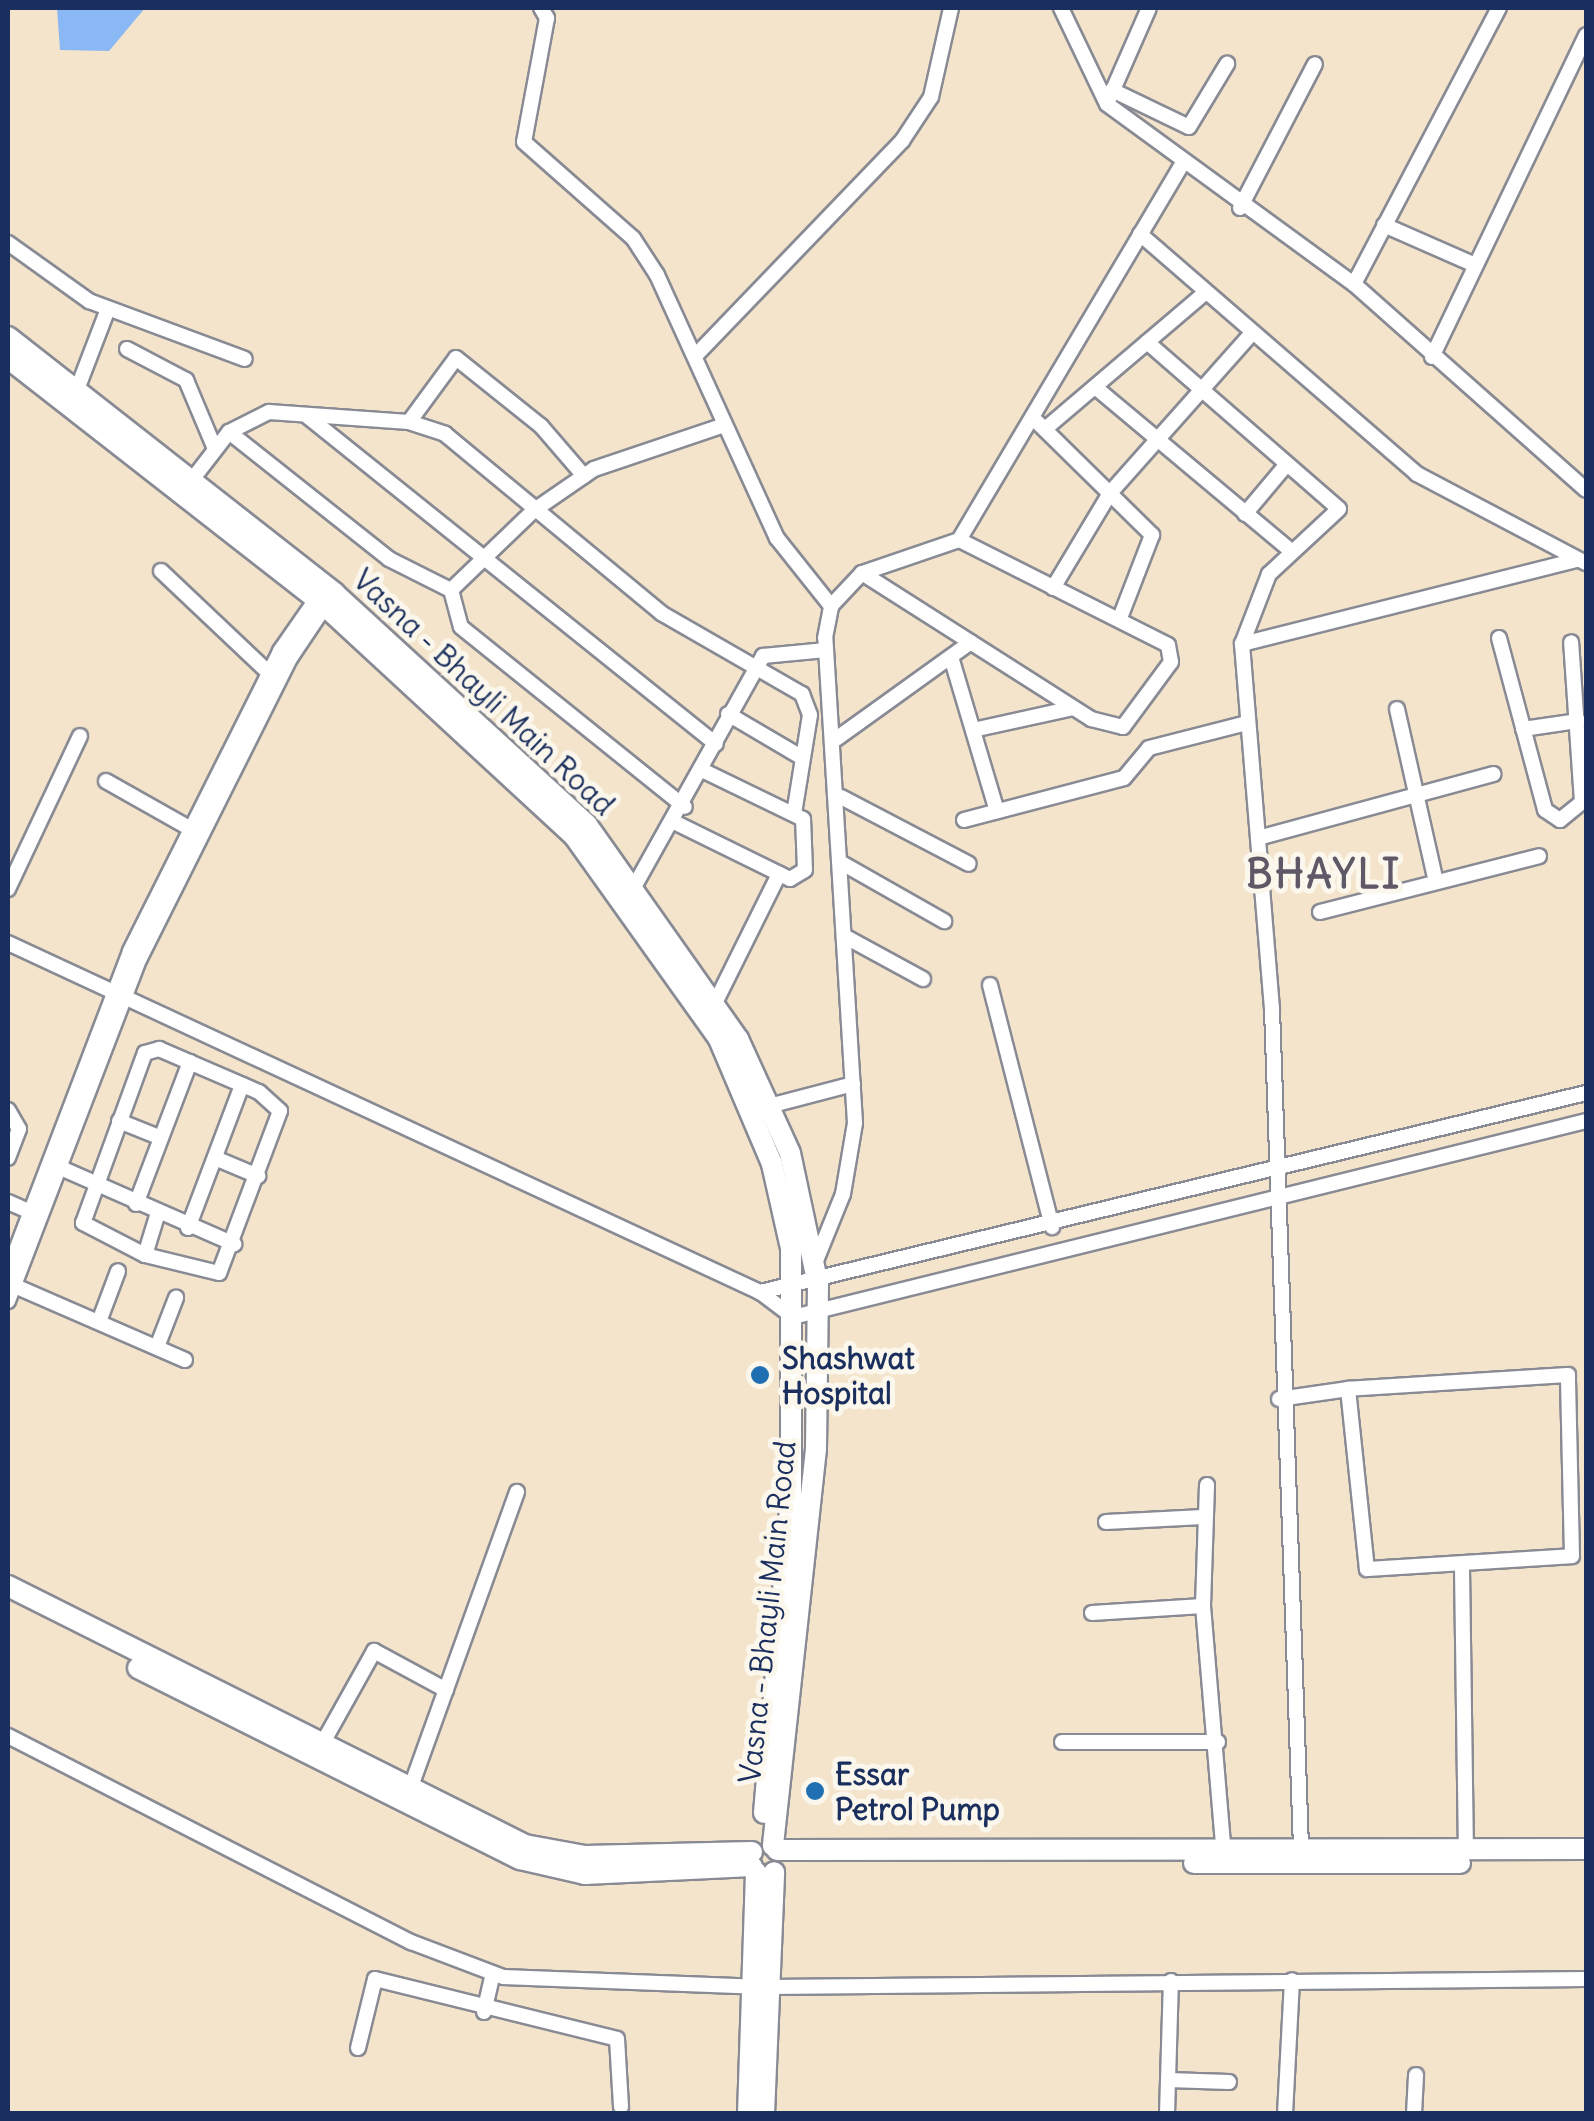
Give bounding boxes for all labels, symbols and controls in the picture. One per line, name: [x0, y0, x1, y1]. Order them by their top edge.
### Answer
street label: Vasna - Bhayli Main Road: [346, 561, 622, 823]
district label: BHAYLI: [1246, 850, 1402, 898]
place label: Shashwat Hospital: [782, 1340, 915, 1410]
marker: Shashwat Hospital: [747, 1362, 773, 1388]
street label: Vasna - Bhayli Main Road: [731, 1439, 803, 1785]
place label: Essar Petrol Pump: [835, 1756, 1000, 1826]
marker: Essar Petrol Pump: [804, 1780, 826, 1802]

